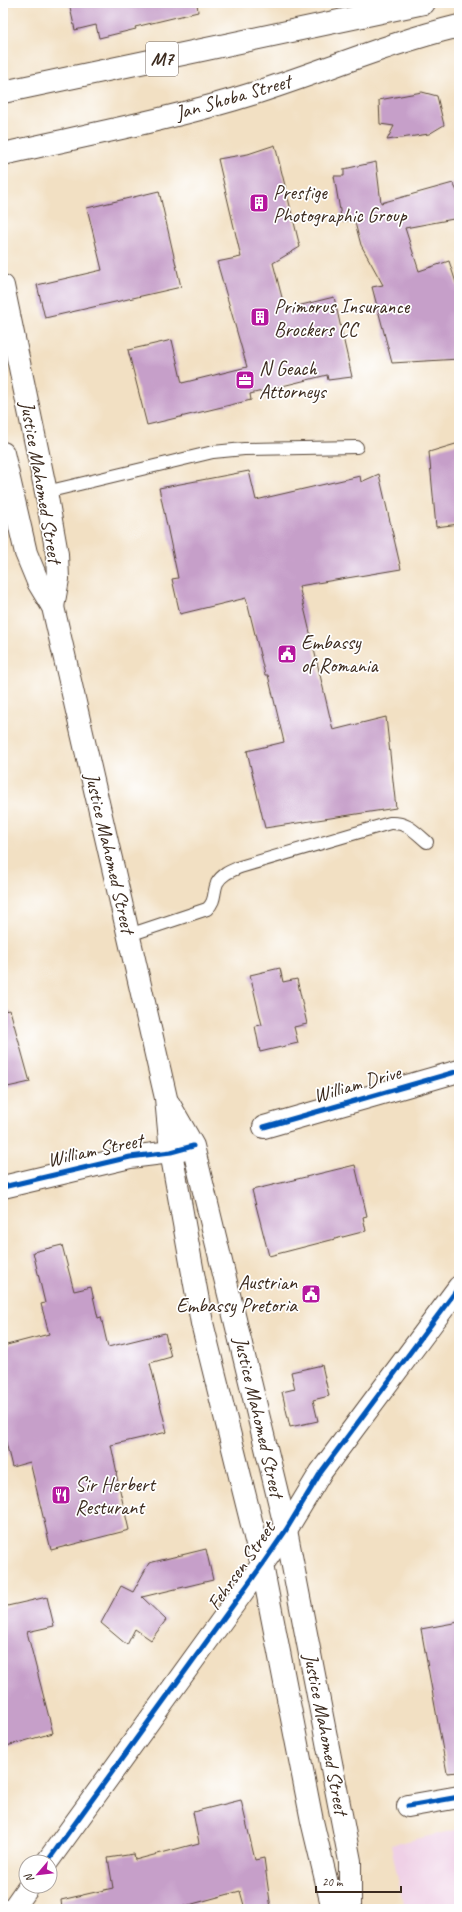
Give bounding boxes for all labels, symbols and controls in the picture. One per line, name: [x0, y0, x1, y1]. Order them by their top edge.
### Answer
road number: M7: [146, 42, 178, 76]
street label: Jan Shoba Street: [171, 68, 297, 126]
place label: Prestige Photographic Group: [273, 180, 408, 228]
building icon: Prestige Photographic Group: [248, 192, 270, 214]
place label: Primorus Insurance Brockers CC: [274, 294, 411, 342]
building icon: Primorus Insurance Brockers CC: [249, 306, 271, 328]
place label: N Geach Attorneys: [259, 356, 328, 404]
office icon: N Geach Attorneys: [234, 369, 256, 391]
street label: Justice Mahomed Street: [14, 398, 68, 568]
place label: Embassy of Romania: [301, 630, 379, 678]
public building icon: Embassy of Romania: [276, 643, 298, 665]
street label: Justice Mahomed Street: [79, 770, 141, 939]
street label: William Drive: [311, 1059, 405, 1108]
street label: William Street: [45, 1127, 148, 1172]
place label: Austrian Embassy Pretoria: [176, 1270, 298, 1318]
public building icon: Austrian Embassy Pretoria: [300, 1283, 322, 1305]
street label: Justice Mahomed Street: [228, 1334, 290, 1503]
place label: Sir Herbert Resturant: [75, 1472, 157, 1520]
restaurant icon: Sir Herbert Resturant: [50, 1484, 72, 1506]
street label: Fehrsen Street: [201, 1515, 282, 1615]
street label: Justice Mahomed Street: [298, 1650, 355, 1820]
north arrow: [18, 1854, 58, 1894]
scale bar: [316, 1868, 401, 1894]
text: N: [20, 1870, 37, 1885]
text: 20 m: [322, 1874, 344, 1890]

